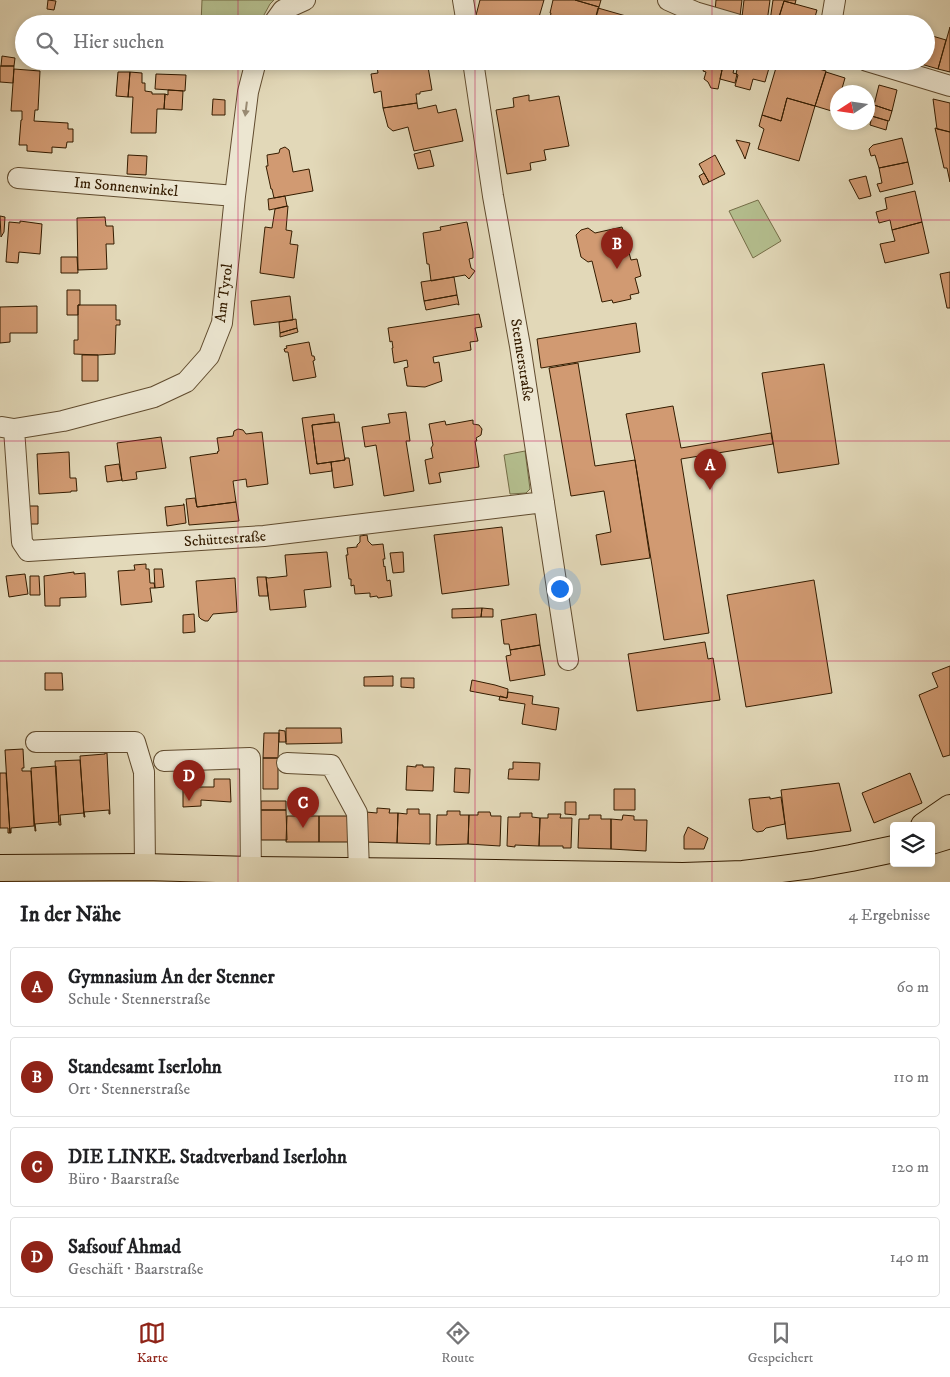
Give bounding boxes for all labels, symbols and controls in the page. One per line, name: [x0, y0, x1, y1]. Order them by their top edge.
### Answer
search box: [15, 15, 935, 70]
icon: search: [33, 29, 61, 57]
text: Hier suchen: [73, 31, 164, 54]
north arrow: [830, 85, 875, 130]
one-way arrow: [242, 101, 250, 117]
street label: Im Sonnenwinkel: [73, 173, 179, 201]
pin: B: [601, 228, 633, 269]
street label: Am Tyrol: [211, 262, 237, 323]
street label: Stennerstraße: [506, 317, 538, 403]
pin: A: [694, 449, 726, 490]
street label: Schüttestraße: [183, 527, 267, 551]
your location: [547, 576, 573, 602]
pin: D: [173, 760, 205, 801]
pin: C: [287, 787, 319, 828]
map controls: [890, 822, 935, 867]
button: layers: [890, 822, 935, 867]
text: In der Nähe: [20, 902, 121, 928]
text: 4 Ergebnisse: [848, 905, 930, 925]
text: Gymnasium An der Stenner: [68, 966, 275, 989]
text: A: [32, 977, 42, 997]
text: 60 m: [897, 977, 929, 997]
text: Schule · Stennerstraße: [68, 989, 210, 1009]
text: Standesamt Iserlohn: [68, 1056, 222, 1079]
text: B: [32, 1067, 42, 1087]
text: 110 m: [893, 1067, 929, 1087]
text: Ort · Stennerstraße: [68, 1079, 190, 1099]
text: DIE LINKE. Stadtverband Iserlohn: [68, 1146, 347, 1169]
text: C: [32, 1157, 42, 1177]
text: 120 m: [891, 1157, 929, 1177]
text: Büro · Baarstraße: [68, 1169, 179, 1189]
text: Safsouf Ahmad: [68, 1236, 181, 1259]
text: D: [31, 1247, 43, 1267]
text: 140 m: [890, 1247, 929, 1267]
text: Geschäft · Baarstraße: [68, 1259, 203, 1279]
tab: Karte: [137, 1319, 168, 1367]
tab: Route: [441, 1319, 474, 1367]
tab: Gespeichert: [748, 1319, 813, 1367]

